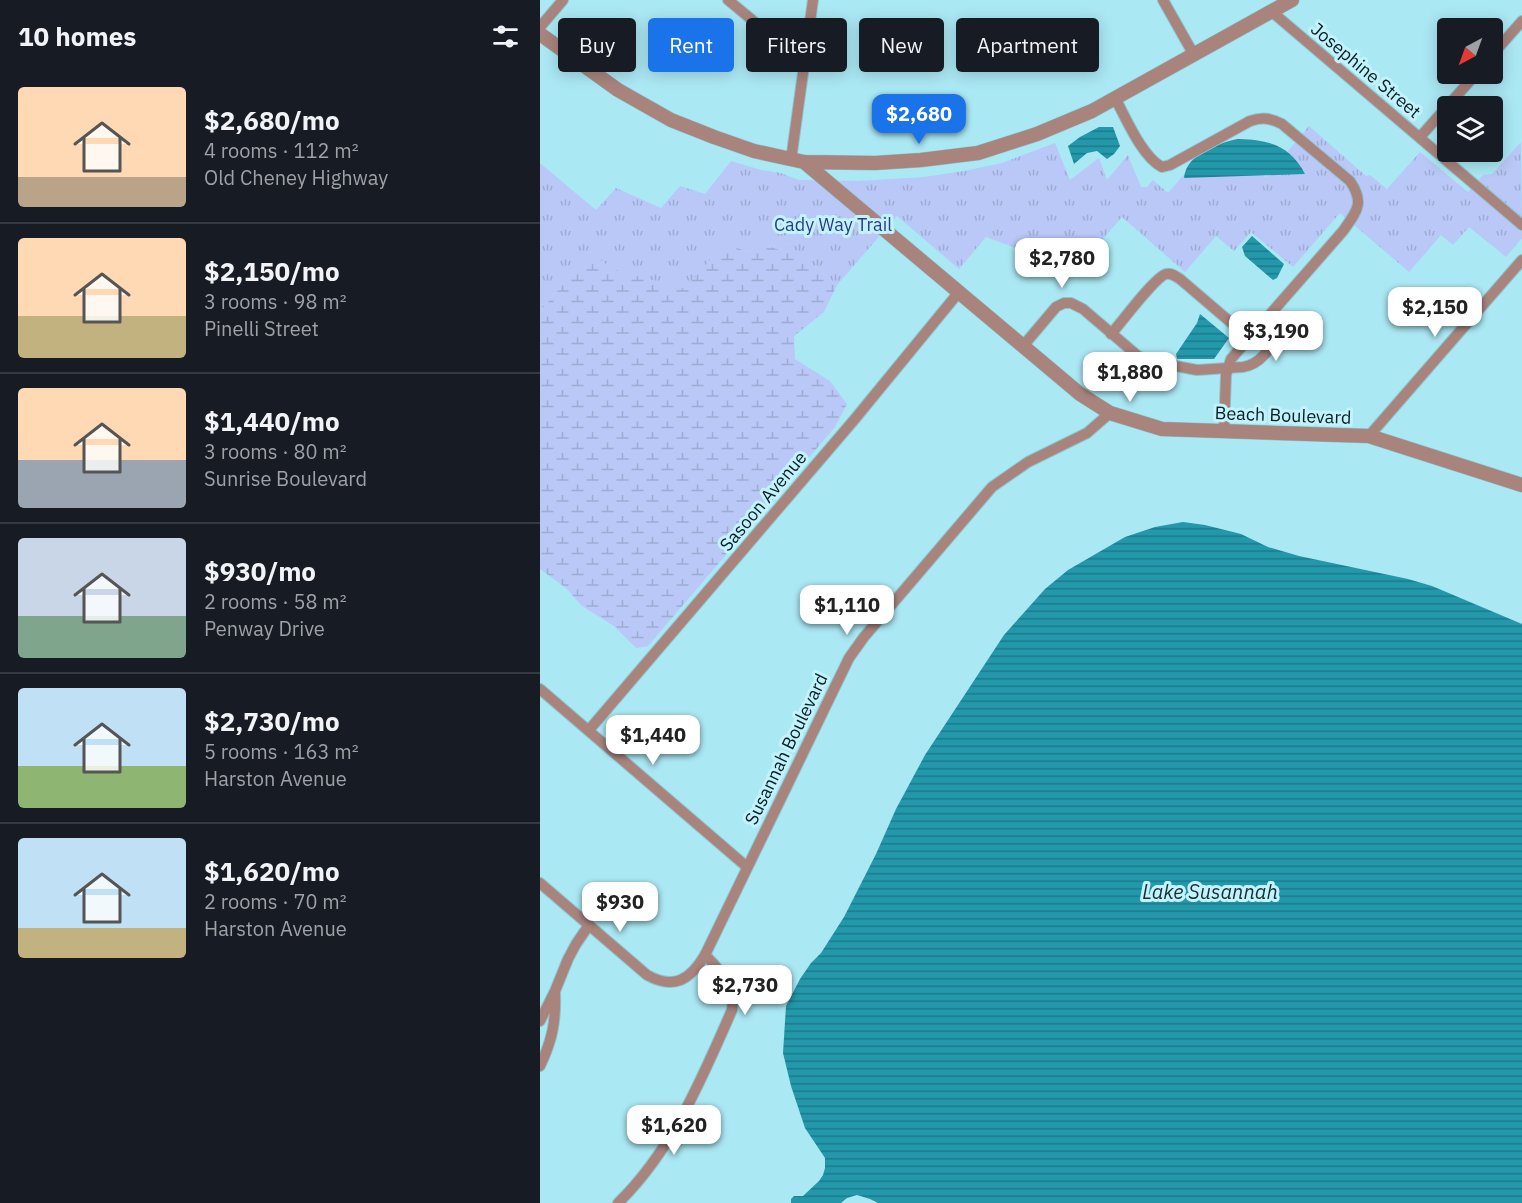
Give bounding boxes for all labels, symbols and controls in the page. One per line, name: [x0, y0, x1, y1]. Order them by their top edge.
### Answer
street label: Josephine Street: [1306, 17, 1426, 123]
chip: Buy: [558, 18, 636, 72]
chip: Rent: [648, 18, 734, 72]
chip: Filters: [746, 18, 847, 72]
chip: New: [859, 18, 944, 72]
chip: Apartment: [956, 18, 1099, 72]
north arrow: [1437, 18, 1503, 84]
map controls: [1437, 18, 1503, 162]
text: 10 homes: [18, 19, 136, 53]
icon: filters: [489, 20, 522, 53]
pin: $2,680: [870, 94, 968, 145]
button: layers: [1437, 96, 1503, 162]
text: $2,680: [886, 100, 952, 127]
text: $2,680/mo: [204, 103, 340, 137]
icon: home: [66, 111, 138, 183]
text: 4 rooms · 112 m²: [204, 137, 359, 164]
text: Old Cheney Highway: [204, 164, 388, 191]
park label: Cady Way Trail: [774, 213, 892, 236]
pin: $2,780: [1013, 238, 1111, 289]
text: $2,780: [1029, 244, 1095, 271]
text: $2,150/mo: [204, 254, 340, 288]
icon: home: [66, 262, 138, 334]
pin: $2,150: [1386, 287, 1484, 338]
text: 3 rooms · 98 m²: [204, 288, 347, 315]
text: $2,150: [1402, 293, 1468, 320]
pin: $3,190: [1227, 311, 1325, 362]
text: Pinelli Street: [204, 315, 319, 342]
text: $3,190: [1243, 317, 1309, 344]
pin: $1,880: [1081, 352, 1179, 403]
text: $1,880: [1097, 358, 1163, 385]
street label: Beach Boulevard: [1214, 401, 1352, 429]
text: $1,440/mo: [204, 404, 340, 438]
icon: home: [66, 412, 138, 484]
text: 3 rooms · 80 m²: [204, 438, 347, 465]
street label: Sasoon Avenue: [714, 446, 812, 556]
text: Sunrise Boulevard: [204, 465, 367, 492]
text: $930/mo: [204, 554, 316, 588]
icon: home: [66, 562, 138, 634]
pin: $1,110: [798, 585, 896, 636]
text: 2 rooms · 58 m²: [204, 588, 347, 615]
text: $1,110: [814, 591, 880, 618]
text: Penway Drive: [204, 615, 325, 642]
street label: Susannah Boulevard: [739, 670, 833, 828]
text: $2,730/mo: [204, 704, 340, 738]
icon: home: [66, 712, 138, 784]
pin: $1,440: [604, 715, 702, 766]
text: $1,440: [620, 721, 686, 748]
text: 5 rooms · 163 m²: [204, 738, 359, 765]
text: Harston Avenue: [204, 765, 347, 792]
text: $1,620/mo: [204, 854, 340, 888]
icon: home: [66, 862, 138, 934]
water label: Lake Susannah: [1142, 878, 1278, 905]
pin: $930: [584, 882, 656, 933]
text: 2 rooms · 70 m²: [204, 888, 347, 915]
text: $930: [596, 888, 644, 915]
text: Harston Avenue: [204, 915, 347, 942]
pin: $2,730: [696, 965, 794, 1016]
text: $2,730: [712, 971, 778, 998]
pin: $1,620: [625, 1105, 723, 1156]
text: $1,620: [641, 1111, 707, 1138]

